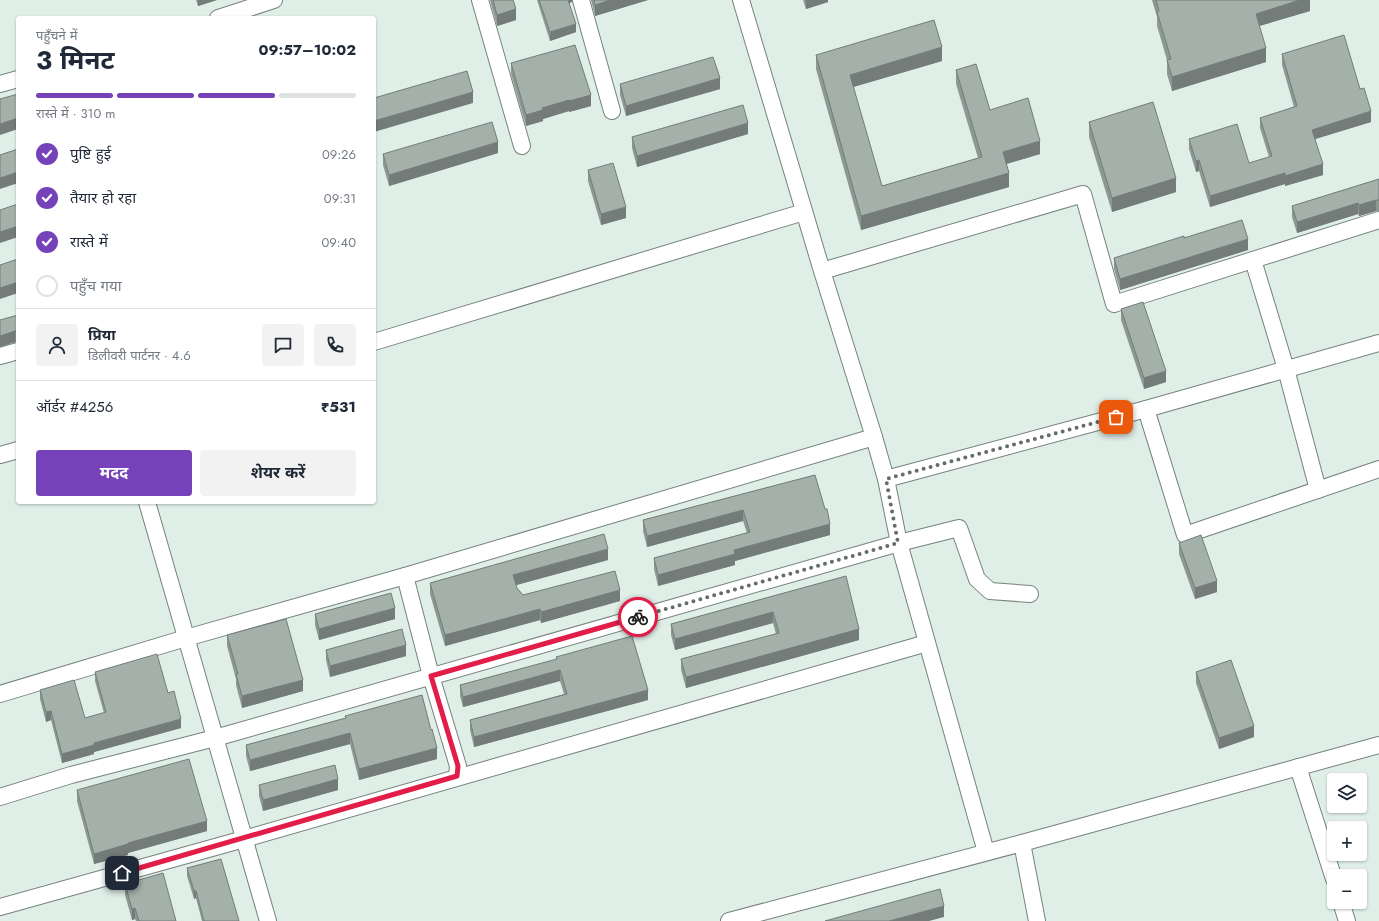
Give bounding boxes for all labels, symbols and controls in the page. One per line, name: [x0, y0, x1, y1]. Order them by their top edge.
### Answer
text: पहुँचने में: [36, 26, 77, 45]
text: 09:57–10:02: [259, 39, 356, 61]
text: 3 मिनट: [36, 41, 115, 79]
text: रास्ते में · 310 m: [36, 104, 115, 123]
icon: check: [36, 143, 58, 165]
text: पुष्टि हुई: [70, 143, 111, 165]
text: 09:26: [322, 145, 356, 164]
icon: check: [36, 187, 58, 209]
text: तैयार हो रहा: [70, 187, 136, 209]
text: 09:31: [324, 189, 356, 208]
icon: check: [36, 231, 58, 253]
text: रास्ते में: [70, 231, 108, 253]
text: 09:40: [321, 233, 356, 252]
text: पहुँच गया: [70, 275, 122, 297]
button: person: [36, 324, 78, 366]
text: प्रिया: [88, 324, 116, 346]
button: chat: [262, 324, 304, 366]
button: phone: [314, 324, 356, 366]
text: डिलीवरी पार्टनर · 4.6: [88, 346, 191, 365]
text: ऑर्डर #4256: [36, 396, 113, 418]
text: ₹531: [321, 396, 356, 418]
pin: [1099, 400, 1133, 434]
icon: bag: [1105, 406, 1127, 428]
button: मदद: [36, 450, 192, 496]
button: शेयर करें: [200, 450, 356, 496]
courier: [618, 597, 658, 637]
icon: bike: [627, 606, 649, 628]
map controls: [1327, 773, 1367, 909]
button: layers: [1327, 773, 1367, 813]
button: +: [1327, 821, 1367, 861]
pin: [105, 856, 139, 890]
icon: home: [111, 862, 133, 884]
button: −: [1327, 869, 1367, 909]

